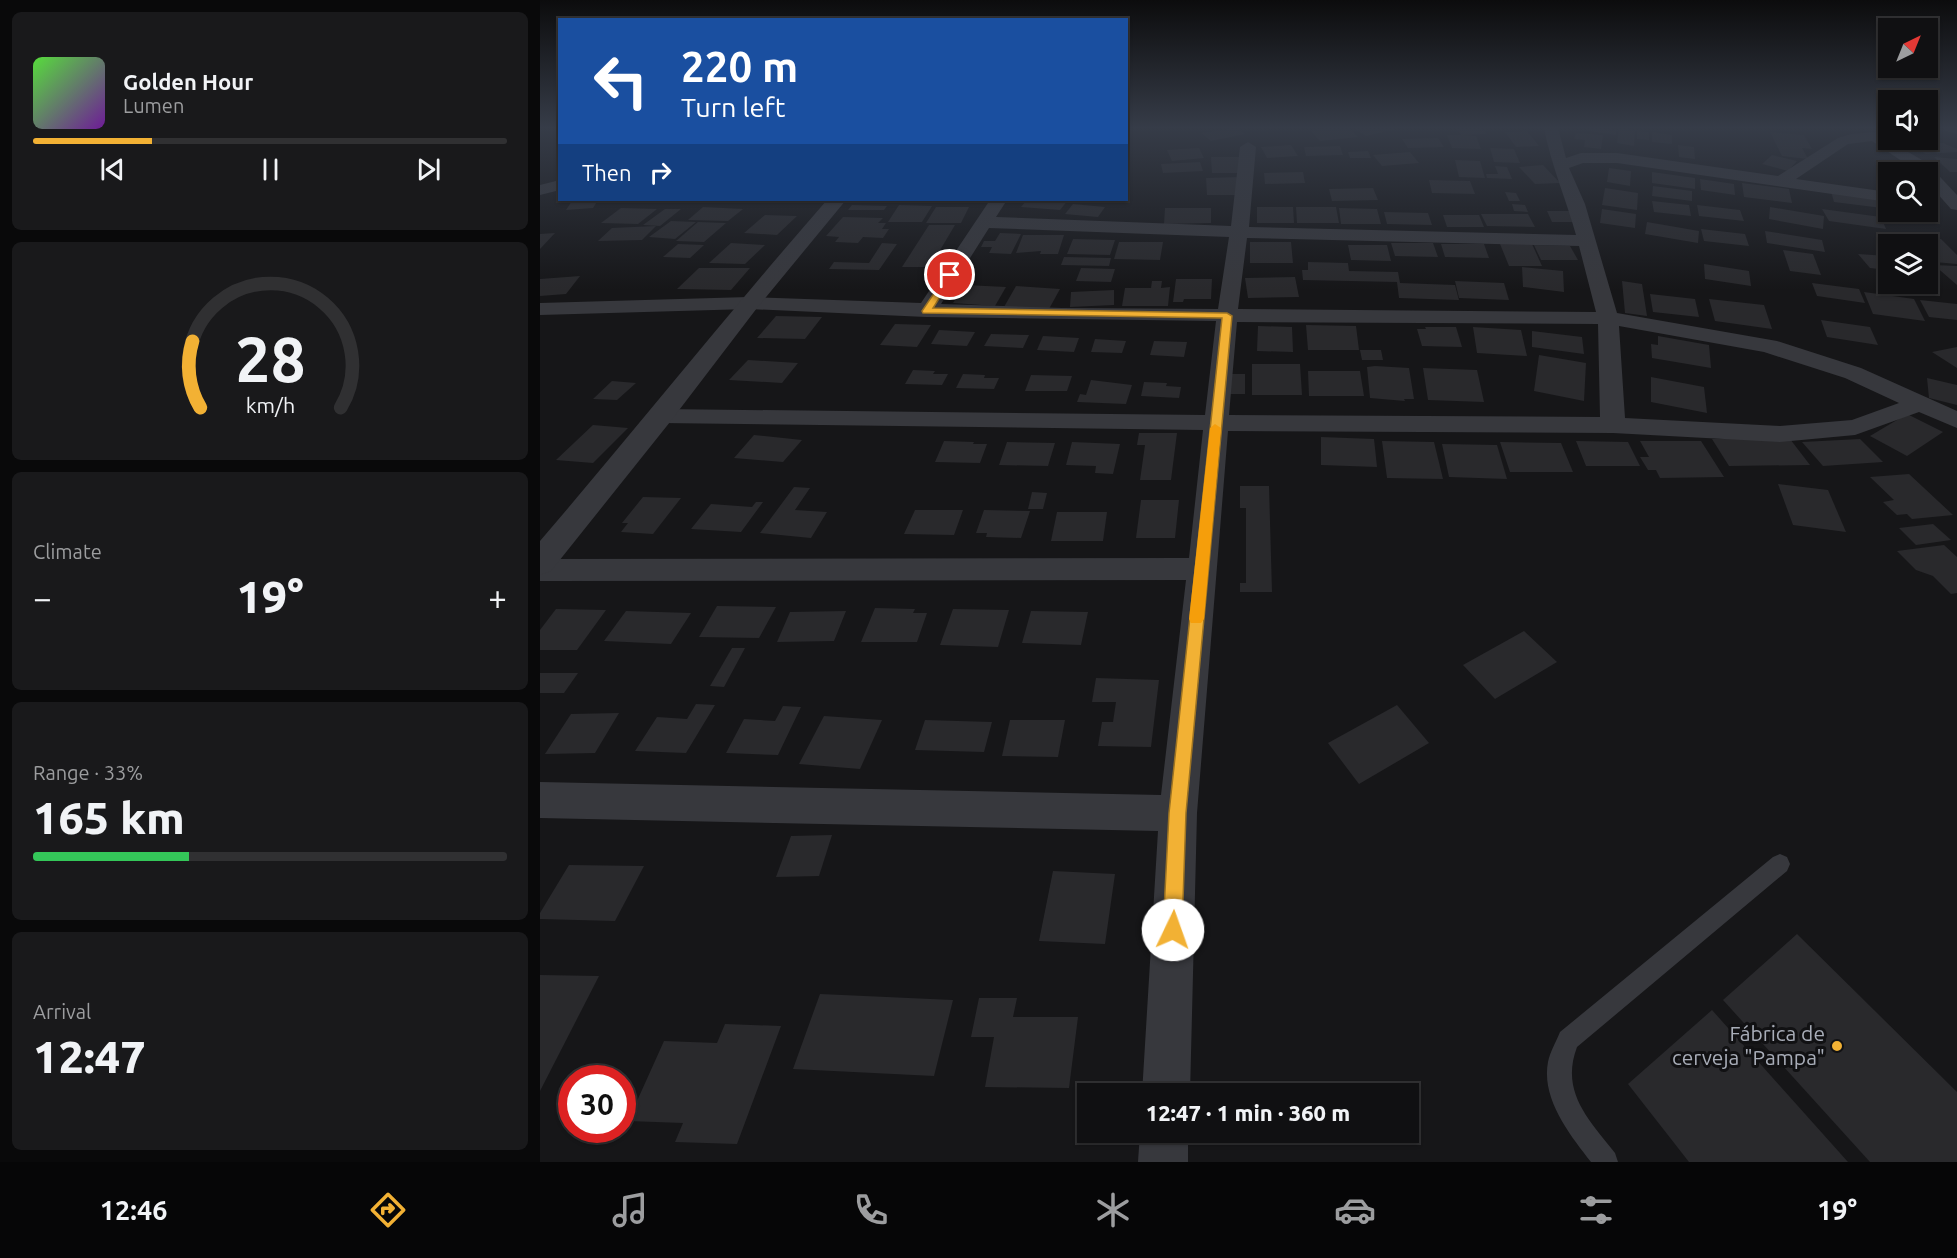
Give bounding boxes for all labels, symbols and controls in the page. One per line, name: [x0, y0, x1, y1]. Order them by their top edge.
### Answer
north arrow: [1878, 18, 1938, 78]
map controls: [1878, 18, 1938, 294]
icon: left: [582, 42, 660, 120]
text: 220 m: [681, 43, 798, 90]
text: Golden Hour: [123, 69, 253, 94]
button: sound: [1878, 90, 1938, 150]
text: Turn left: [681, 92, 785, 122]
text: Lumen: [123, 94, 184, 117]
icon: previous: [96, 153, 129, 186]
icon: pause: [254, 153, 287, 186]
icon: next: [412, 153, 445, 186]
icon: right: [644, 156, 677, 189]
text: Then: [582, 160, 632, 185]
button: search: [1878, 162, 1938, 222]
button: layers: [1878, 234, 1938, 294]
pin: [924, 249, 975, 300]
icon: arrive: [933, 258, 966, 291]
text: 28: [235, 324, 305, 394]
text: km/h: [245, 393, 295, 417]
text: Climate: [33, 540, 102, 563]
text: 19°: [236, 571, 304, 622]
text: −: [33, 579, 52, 616]
text: +: [488, 579, 507, 616]
text: Range · 33%: [33, 761, 143, 784]
text: 165 km: [33, 792, 185, 843]
position arrow: [1141, 898, 1205, 962]
text: Arrival: [33, 1000, 91, 1023]
place label: Fábrica de cerveja "Pampa": [1672, 1021, 1825, 1069]
text: 12:47: [33, 1031, 146, 1082]
marker: Fábrica de cerveja "Pampa": [1830, 1039, 1844, 1053]
speed limit sign: 30: [558, 1065, 636, 1143]
text: 12:47 · 1 min · 360 m: [1146, 1100, 1350, 1125]
icon: directions: [367, 1189, 409, 1231]
icon: music: [609, 1189, 651, 1231]
icon: phone: [850, 1189, 892, 1231]
icon: climate: [1092, 1189, 1134, 1231]
icon: car: [1334, 1189, 1376, 1231]
icon: filters: [1575, 1189, 1617, 1231]
text: 12:46: [100, 1195, 167, 1225]
text: 19°: [1817, 1195, 1857, 1225]

